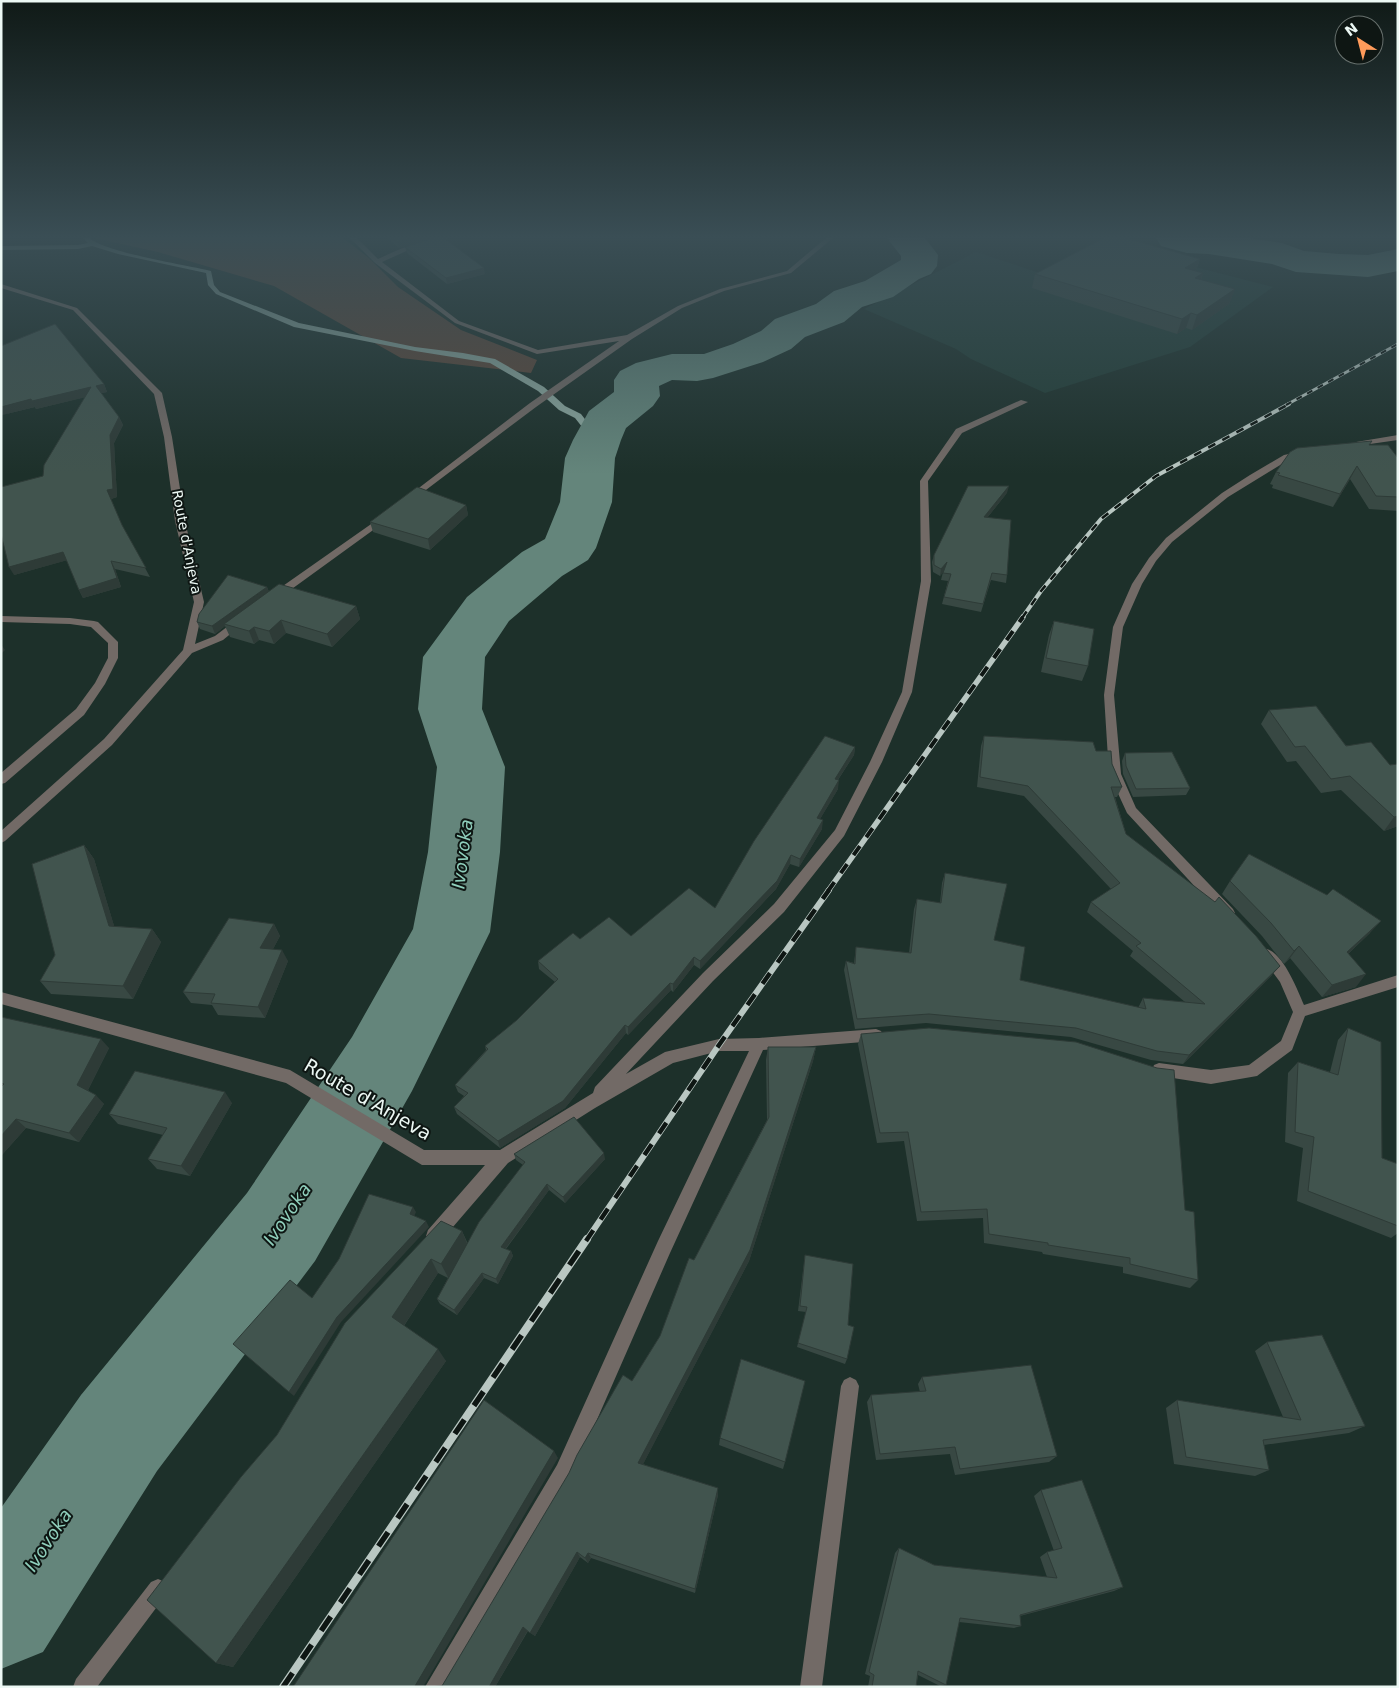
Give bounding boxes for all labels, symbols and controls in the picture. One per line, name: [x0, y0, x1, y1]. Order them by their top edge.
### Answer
north arrow: [1334, 15, 1384, 65]
text: N: [1342, 20, 1361, 39]
street label: Route d'Anjeva: [169, 489, 205, 595]
water label: Ivovoka: [447, 818, 477, 890]
street label: Route d'Anjeva: [300, 1054, 436, 1144]
water label: Ivovoka: [259, 1179, 315, 1249]
water label: Ivovoka: [20, 1505, 76, 1575]

